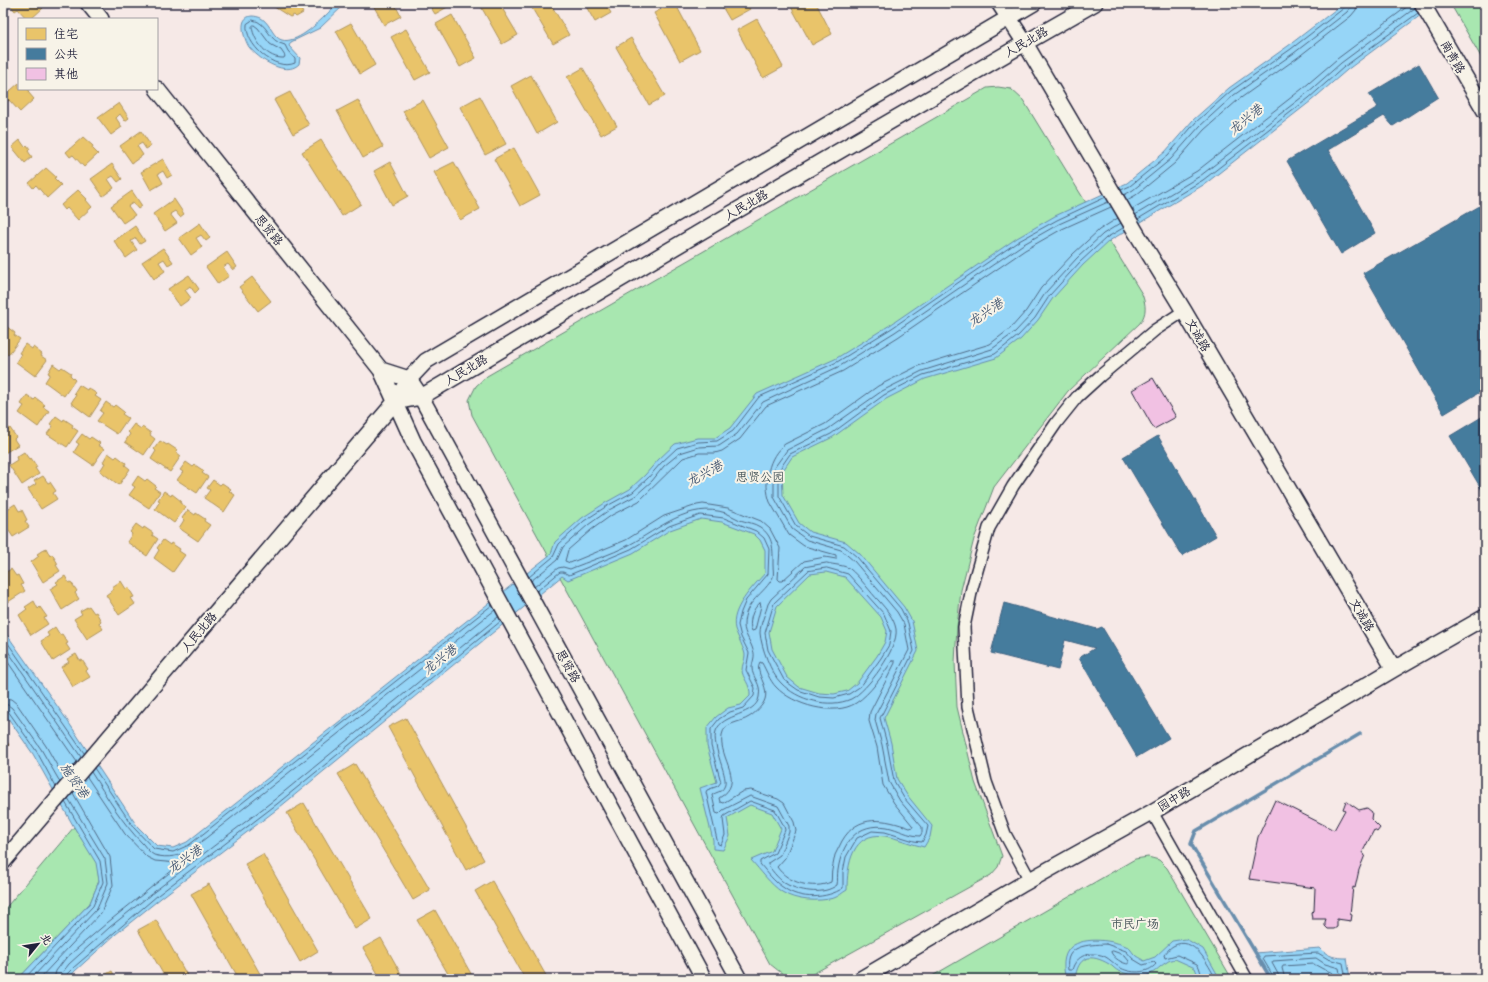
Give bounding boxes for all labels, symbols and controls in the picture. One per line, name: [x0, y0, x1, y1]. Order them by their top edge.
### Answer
legend: [18, 18, 158, 90]
street label: 人民北路: [1002, 24, 1051, 61]
text: 住宅: [54, 27, 78, 42]
street label: 南青路: [1437, 38, 1468, 77]
text: 公共: [54, 47, 78, 62]
text: 其他: [54, 67, 78, 82]
water label: 龙兴港: [1225, 100, 1267, 138]
street label: 人民北路: [722, 187, 771, 224]
street label: 思贤路: [251, 212, 286, 249]
water label: 龙兴港: [965, 294, 1008, 330]
street label: 文诚路: [1182, 316, 1213, 355]
street label: 人民北路: [442, 352, 491, 389]
water label: 龙兴港: [684, 456, 727, 490]
park label: 思贤公园: [736, 470, 784, 485]
street label: 文诚路: [1346, 596, 1377, 635]
street label: 人民北路: [178, 609, 221, 656]
water label: 龙兴港: [419, 640, 461, 678]
street label: 思贤路: [552, 647, 583, 686]
water label: 施贤港: [56, 760, 93, 803]
street label: 园中路: [1155, 784, 1194, 815]
water label: 龙兴港: [164, 841, 207, 878]
park label: 市民广场: [1111, 917, 1159, 932]
north arrow: [18, 924, 58, 964]
text: 北: [38, 931, 55, 947]

